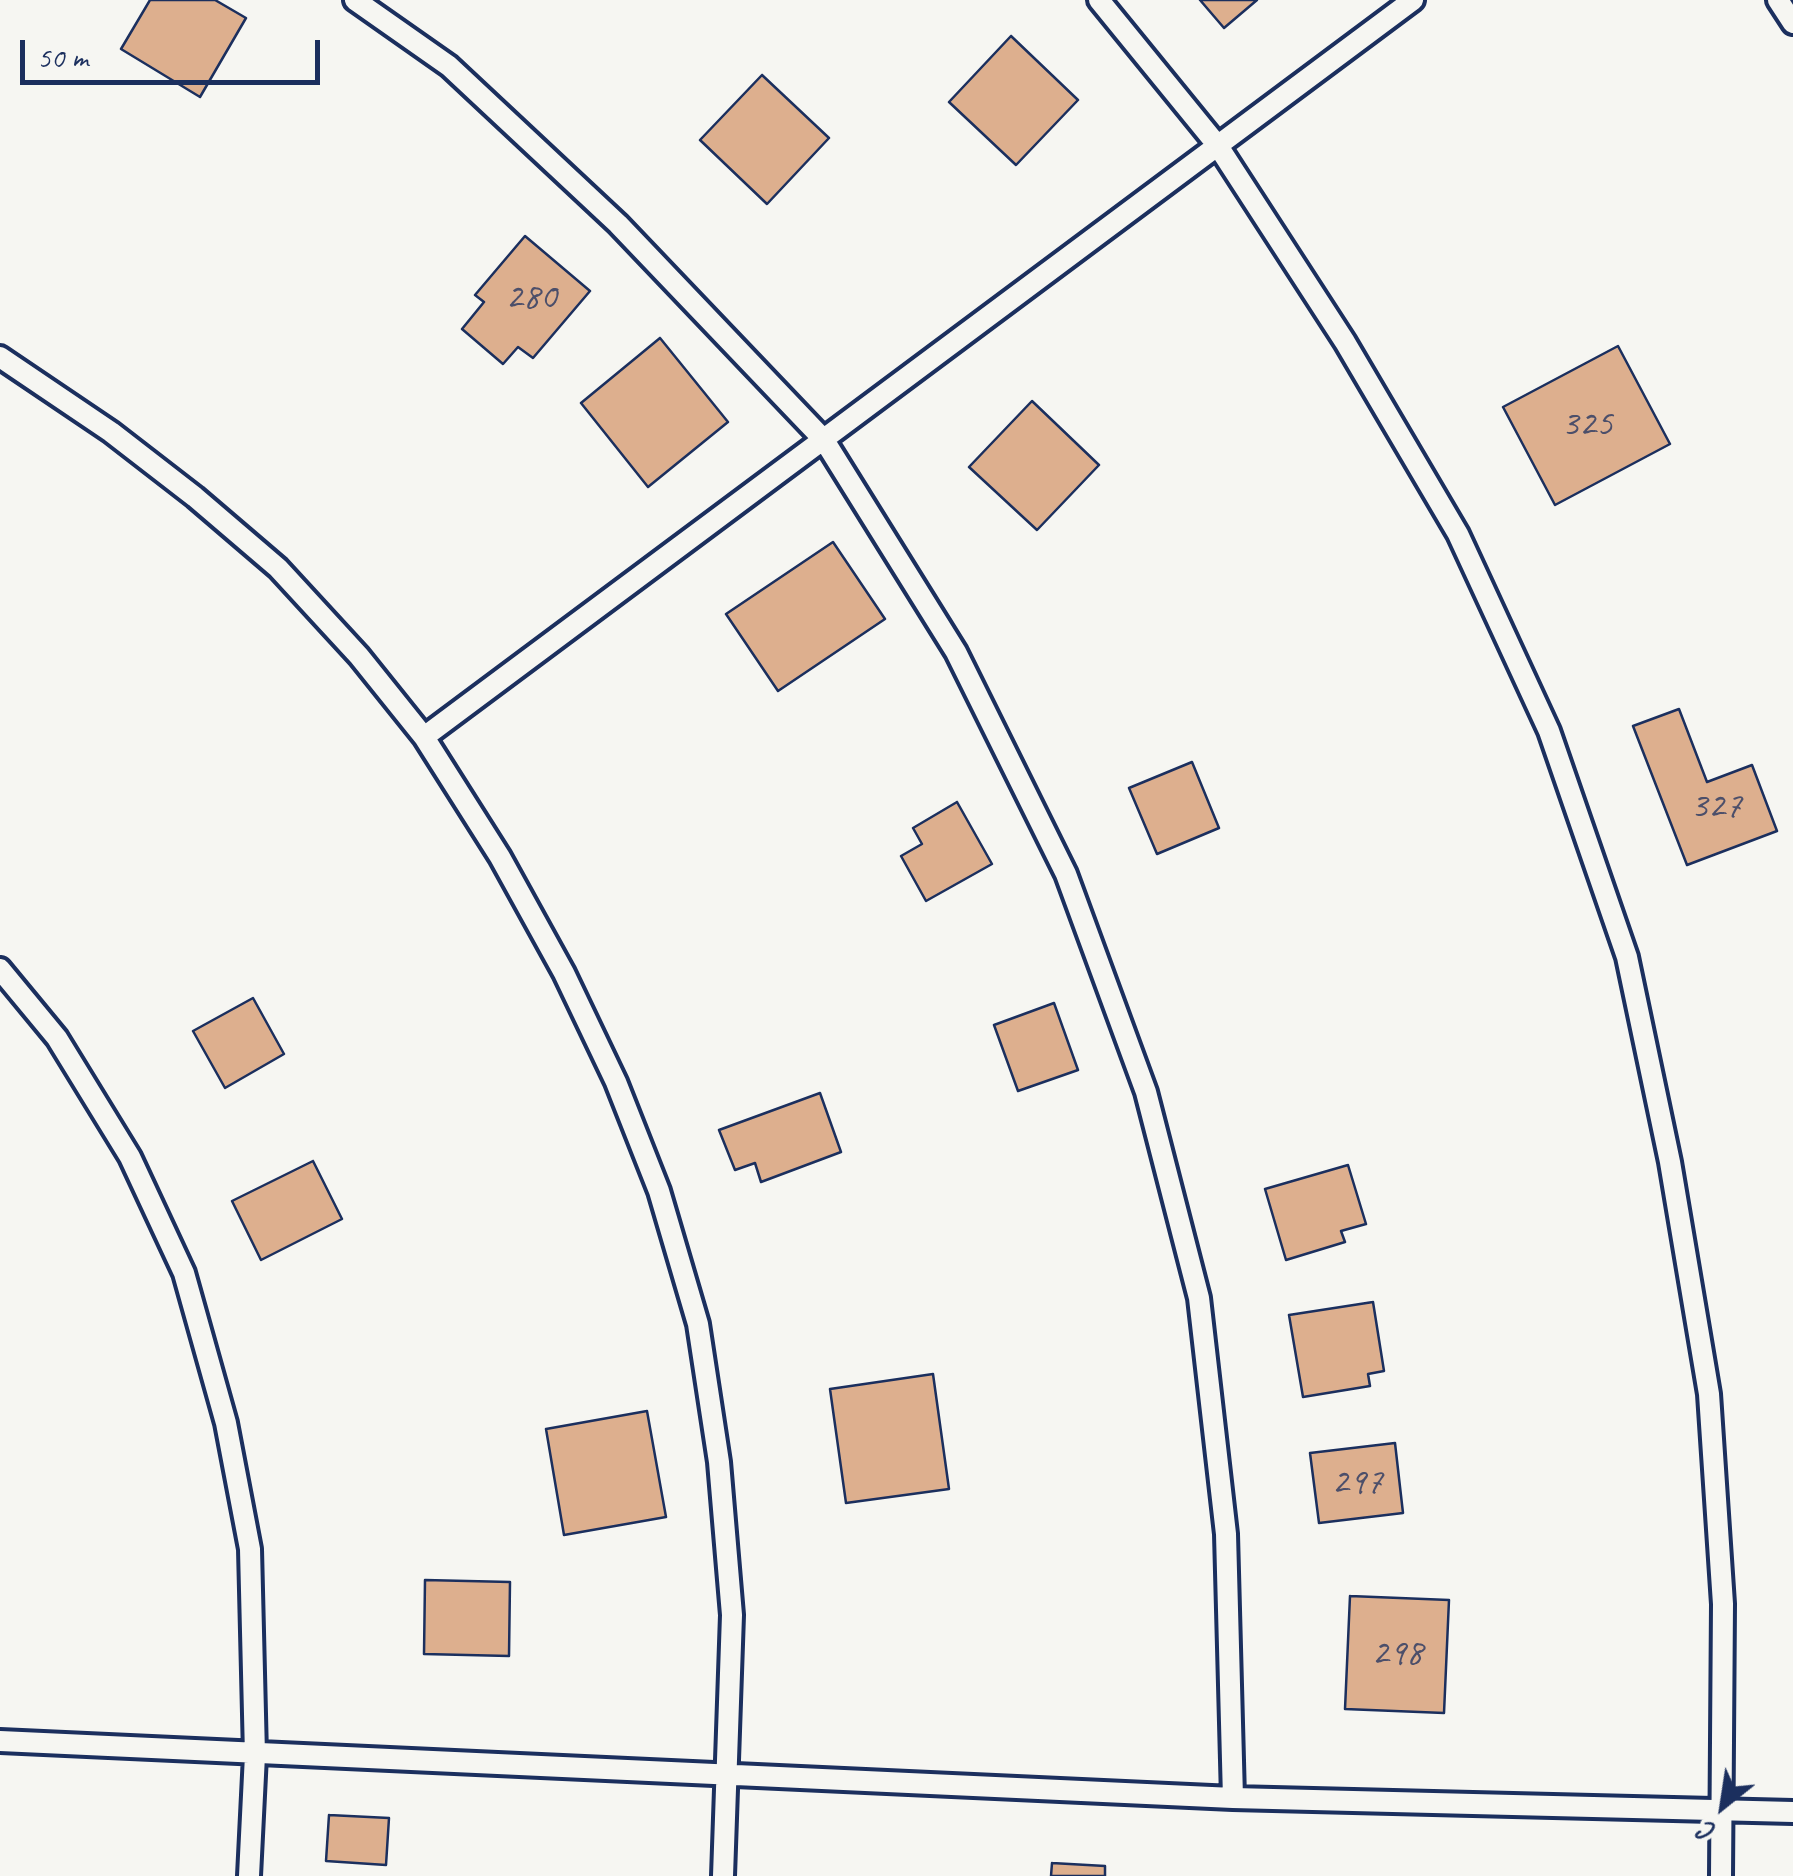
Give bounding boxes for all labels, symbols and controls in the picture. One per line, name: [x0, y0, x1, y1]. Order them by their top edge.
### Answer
scale bar: [25, 20, 325, 82]
text: 50 m: [37, 38, 88, 76]
house number: 280: [505, 275, 557, 321]
house number: 325: [1561, 402, 1613, 448]
house number: 327: [1690, 784, 1742, 830]
house number: 297: [1331, 1460, 1383, 1506]
house number: 298: [1371, 1631, 1423, 1677]
north arrow: [1673, 1756, 1773, 1856]
text: С: [1693, 1814, 1722, 1851]

